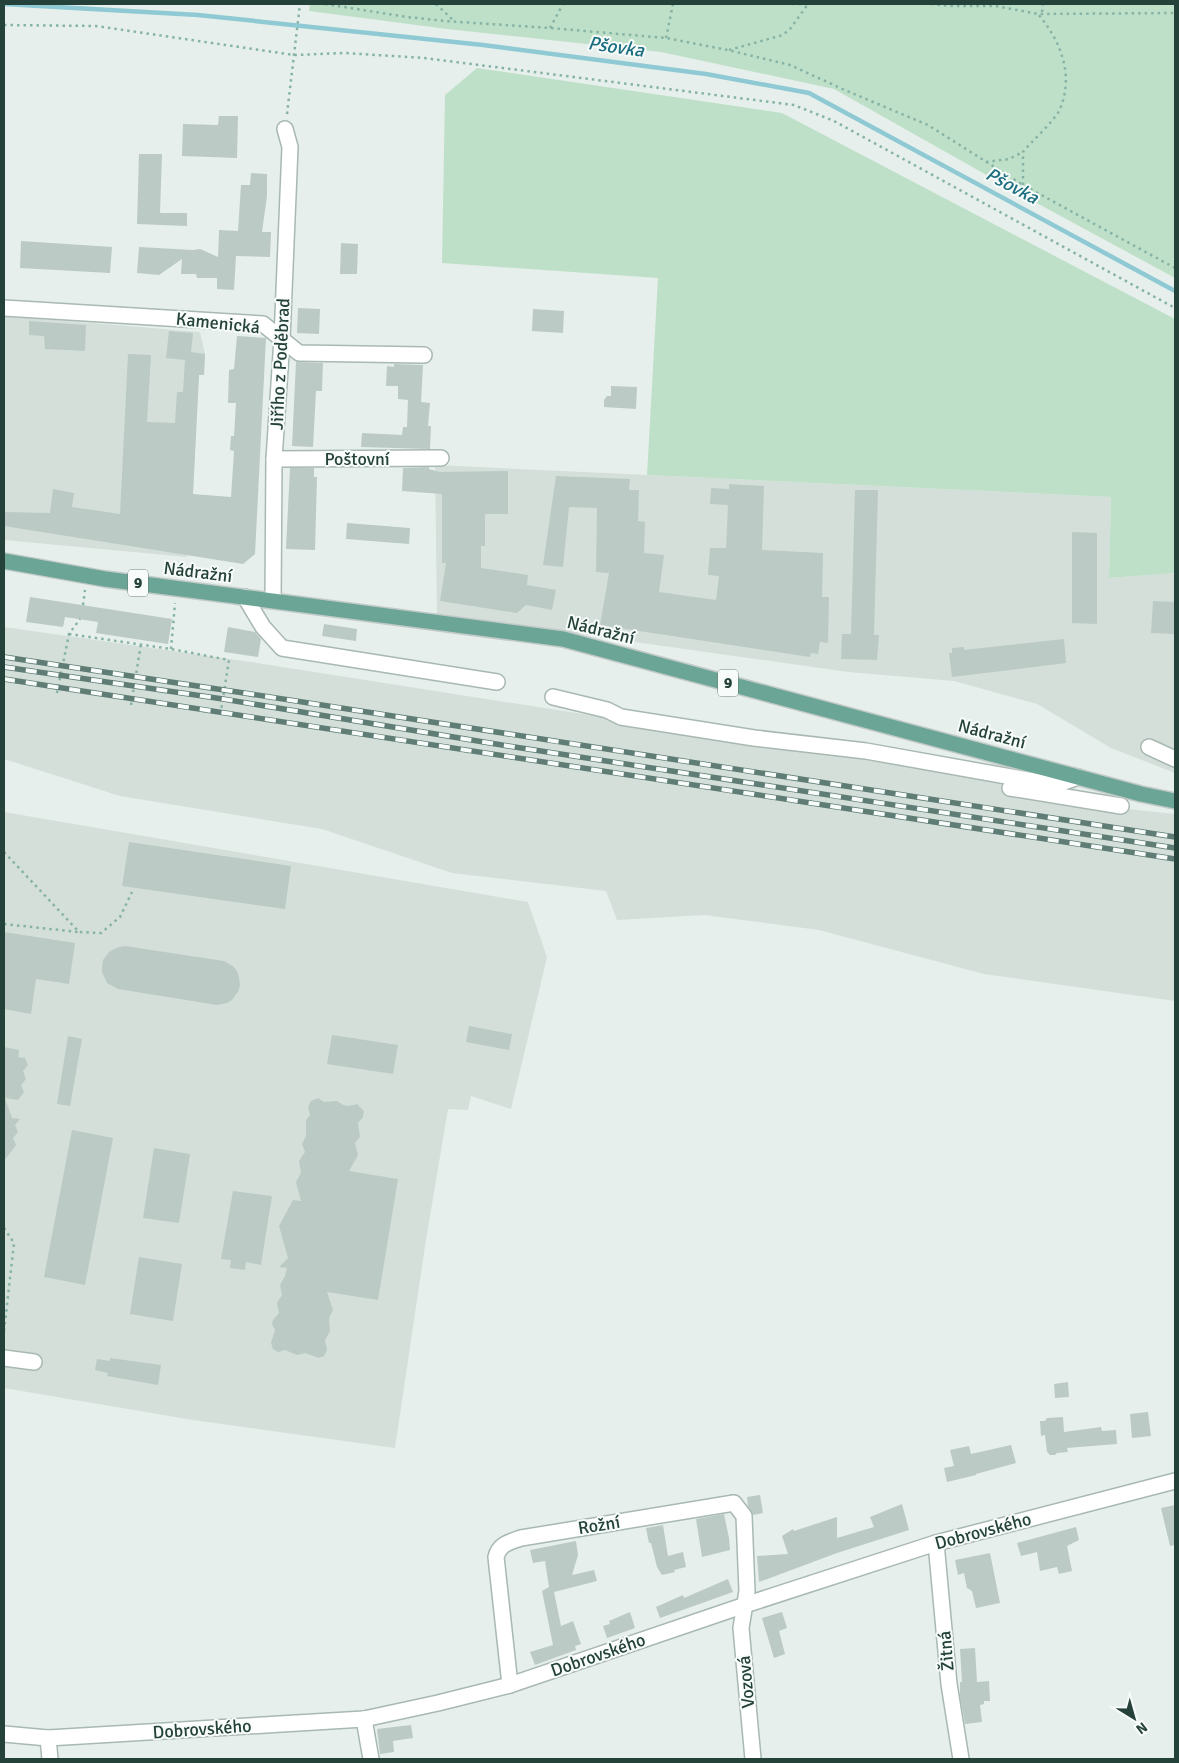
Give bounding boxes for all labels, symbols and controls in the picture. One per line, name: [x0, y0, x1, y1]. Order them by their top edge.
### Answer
water label: Pšovka: [586, 31, 647, 63]
water label: Pšovka: [982, 162, 1044, 210]
street label: Jiřího z Poděbrad: [266, 297, 294, 431]
street label: Kamenická: [175, 308, 261, 338]
street label: Poštovní: [324, 448, 390, 470]
street label: Nádražní: [162, 557, 234, 587]
road number: 9: [128, 570, 148, 596]
street label: Nádražní: [565, 611, 637, 649]
road number: 9: [718, 670, 738, 696]
street label: Nádražní: [956, 714, 1028, 754]
street label: Dobrovského: [932, 1508, 1034, 1554]
street label: Rožní: [576, 1511, 622, 1539]
street label: Dobrovského: [548, 1628, 648, 1682]
street label: Žitná: [933, 1630, 959, 1672]
street label: Vozová: [733, 1655, 759, 1709]
north arrow: [1109, 1693, 1159, 1743]
street label: Dobrovského: [152, 1715, 252, 1743]
text: N: [1133, 1718, 1151, 1738]

